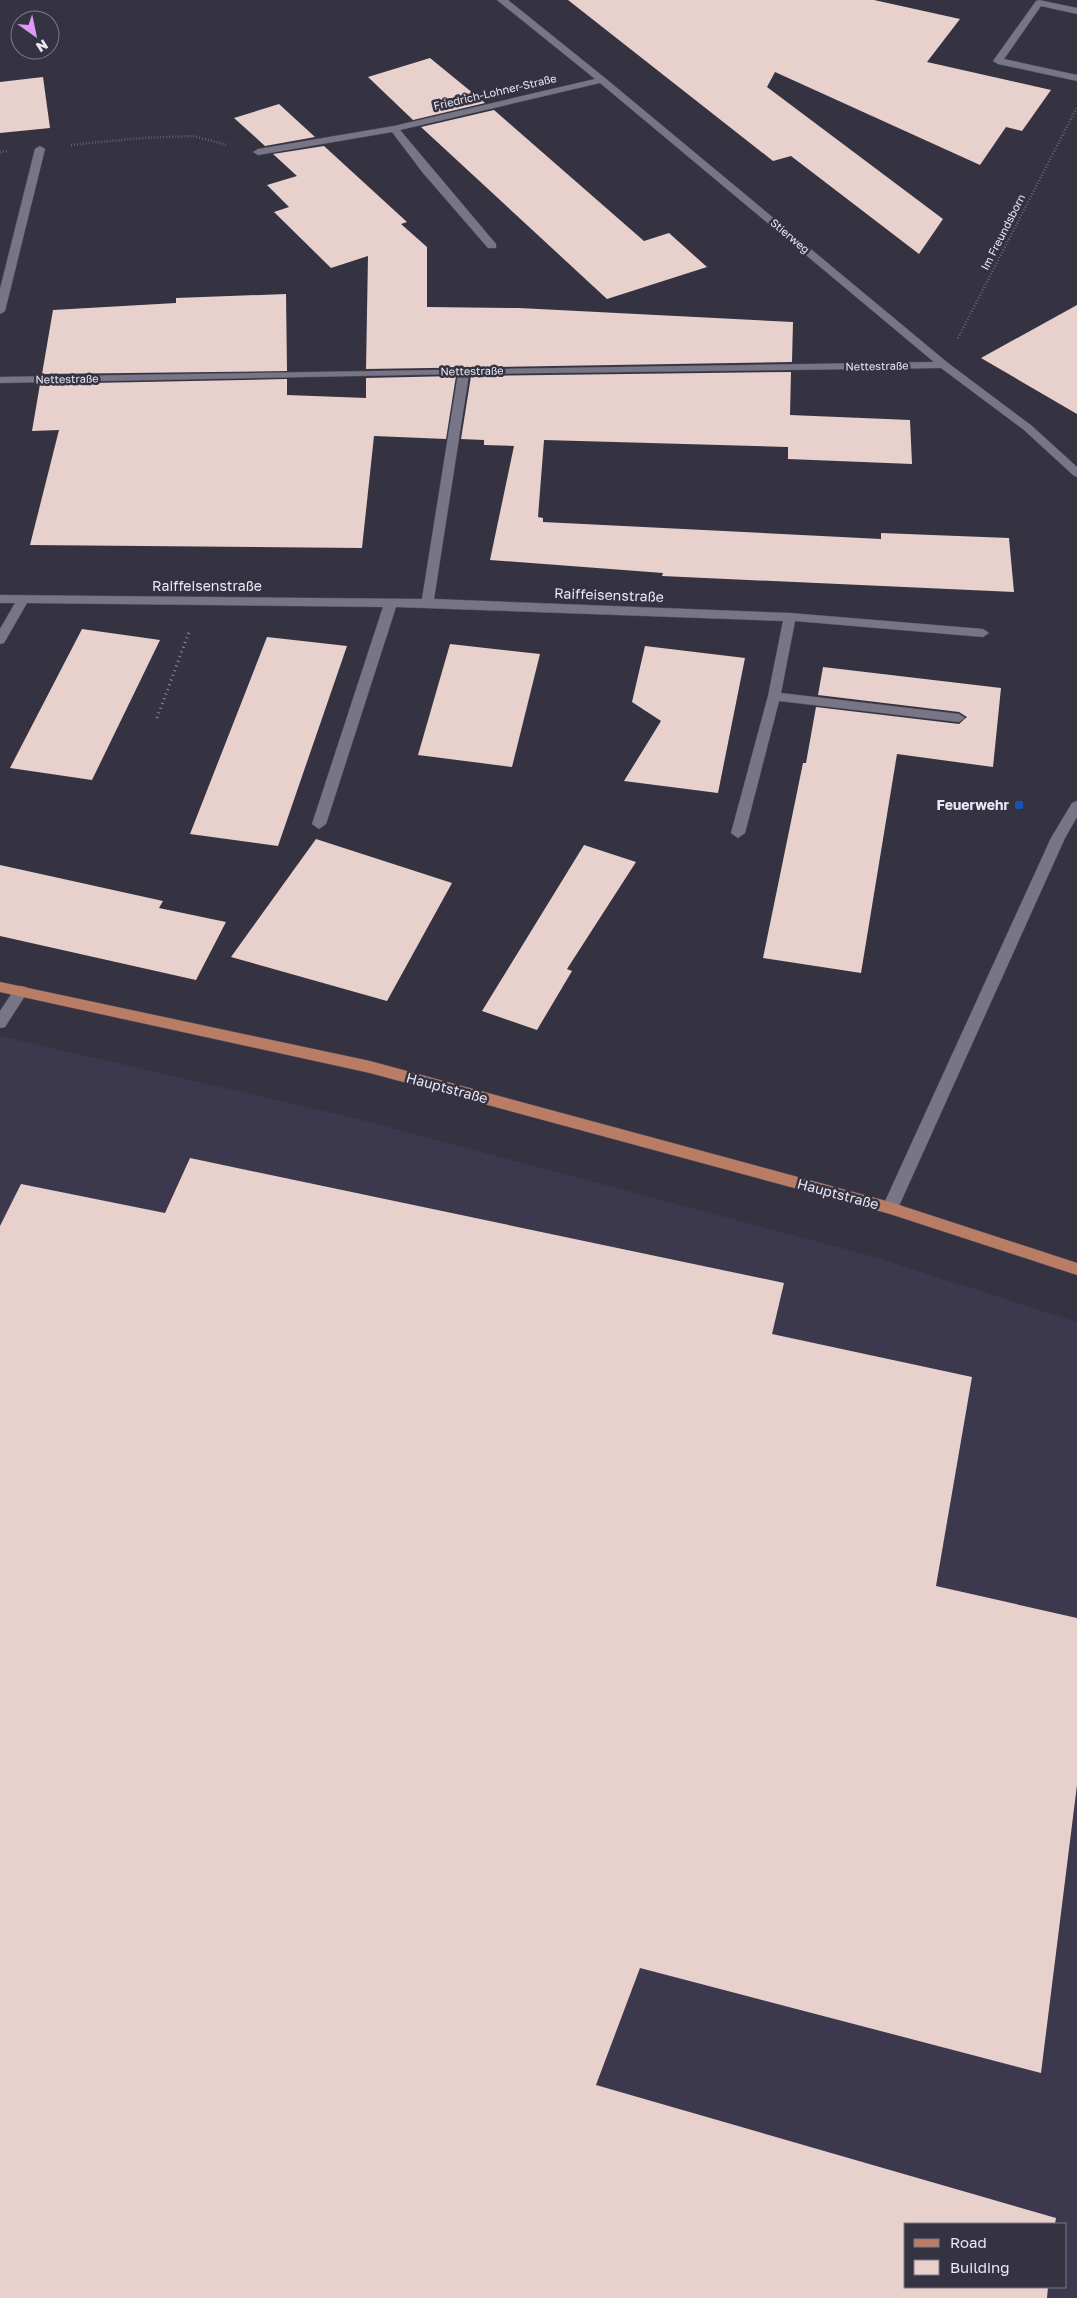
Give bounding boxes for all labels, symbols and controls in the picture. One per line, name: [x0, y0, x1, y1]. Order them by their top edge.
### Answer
north arrow: [10, 10, 60, 60]
text: N: [33, 36, 51, 56]
street label: Friedrich-Lohner-Straße: [432, 71, 558, 112]
street label: Im Freundsborn: [978, 192, 1027, 272]
street label: Stierweg: [768, 216, 813, 256]
street label: Nettestraße: [845, 358, 909, 373]
street label: Nettestraße: [440, 363, 504, 378]
street label: Nettestraße: [35, 371, 99, 386]
street label: Raiffeisenstraße: [152, 577, 262, 594]
street label: Raiffeisenstraße: [554, 584, 664, 605]
place label: Feuerwehr: [936, 796, 1010, 813]
marker: Feuerwehr: [1013, 799, 1025, 811]
street label: Hauptstraße: [404, 1068, 490, 1107]
street label: Hauptstraße: [795, 1174, 881, 1213]
legend: [904, 2223, 1067, 2288]
text: Road: [950, 2233, 987, 2251]
text: Building: [950, 2258, 1010, 2276]

